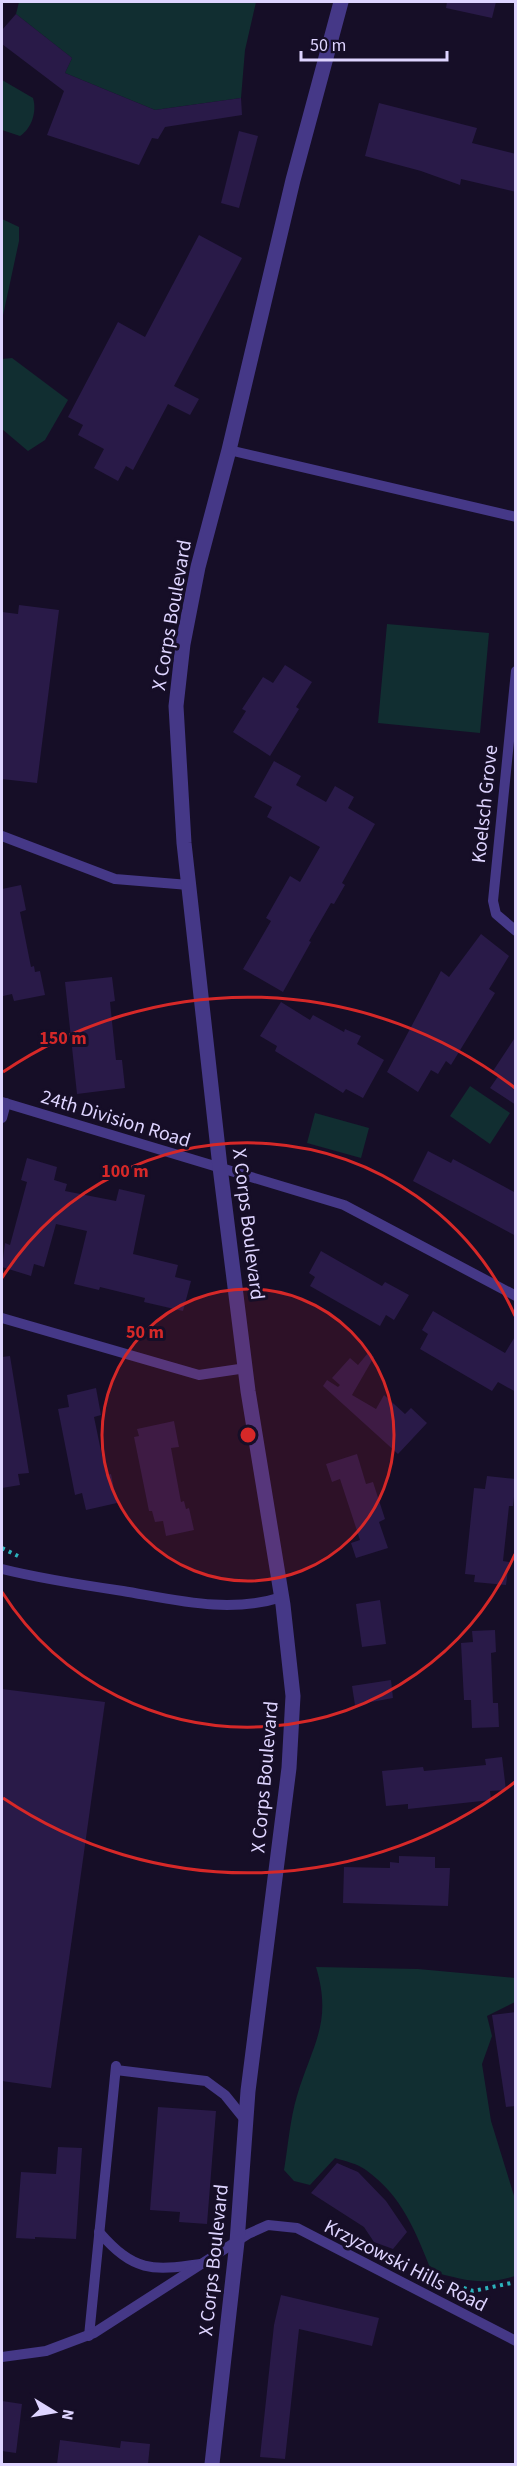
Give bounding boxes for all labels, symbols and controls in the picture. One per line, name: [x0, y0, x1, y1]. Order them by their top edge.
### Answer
scale bar: [301, 24, 446, 62]
text: 50 m: [310, 33, 346, 58]
street label: X Corps Boulevard: [145, 538, 199, 693]
street label: Koelsch Grove: [465, 744, 505, 865]
text: 150 m: [39, 1026, 87, 1051]
street label: 24th Division Road: [37, 1083, 194, 1155]
street label: X Corps Boulevard: [225, 1147, 271, 1301]
text: 100 m: [101, 1159, 149, 1184]
text: 50 m: [126, 1320, 164, 1345]
centre of rings: [238, 1425, 258, 1445]
street label: X Corps Boulevard: [244, 1700, 286, 1854]
street label: X Corps Boulevard: [192, 2183, 236, 2337]
street label: Krzyzowski Hills Road: [319, 2213, 492, 2319]
north arrow: [24, 2382, 84, 2442]
text: N: [56, 2407, 80, 2422]

